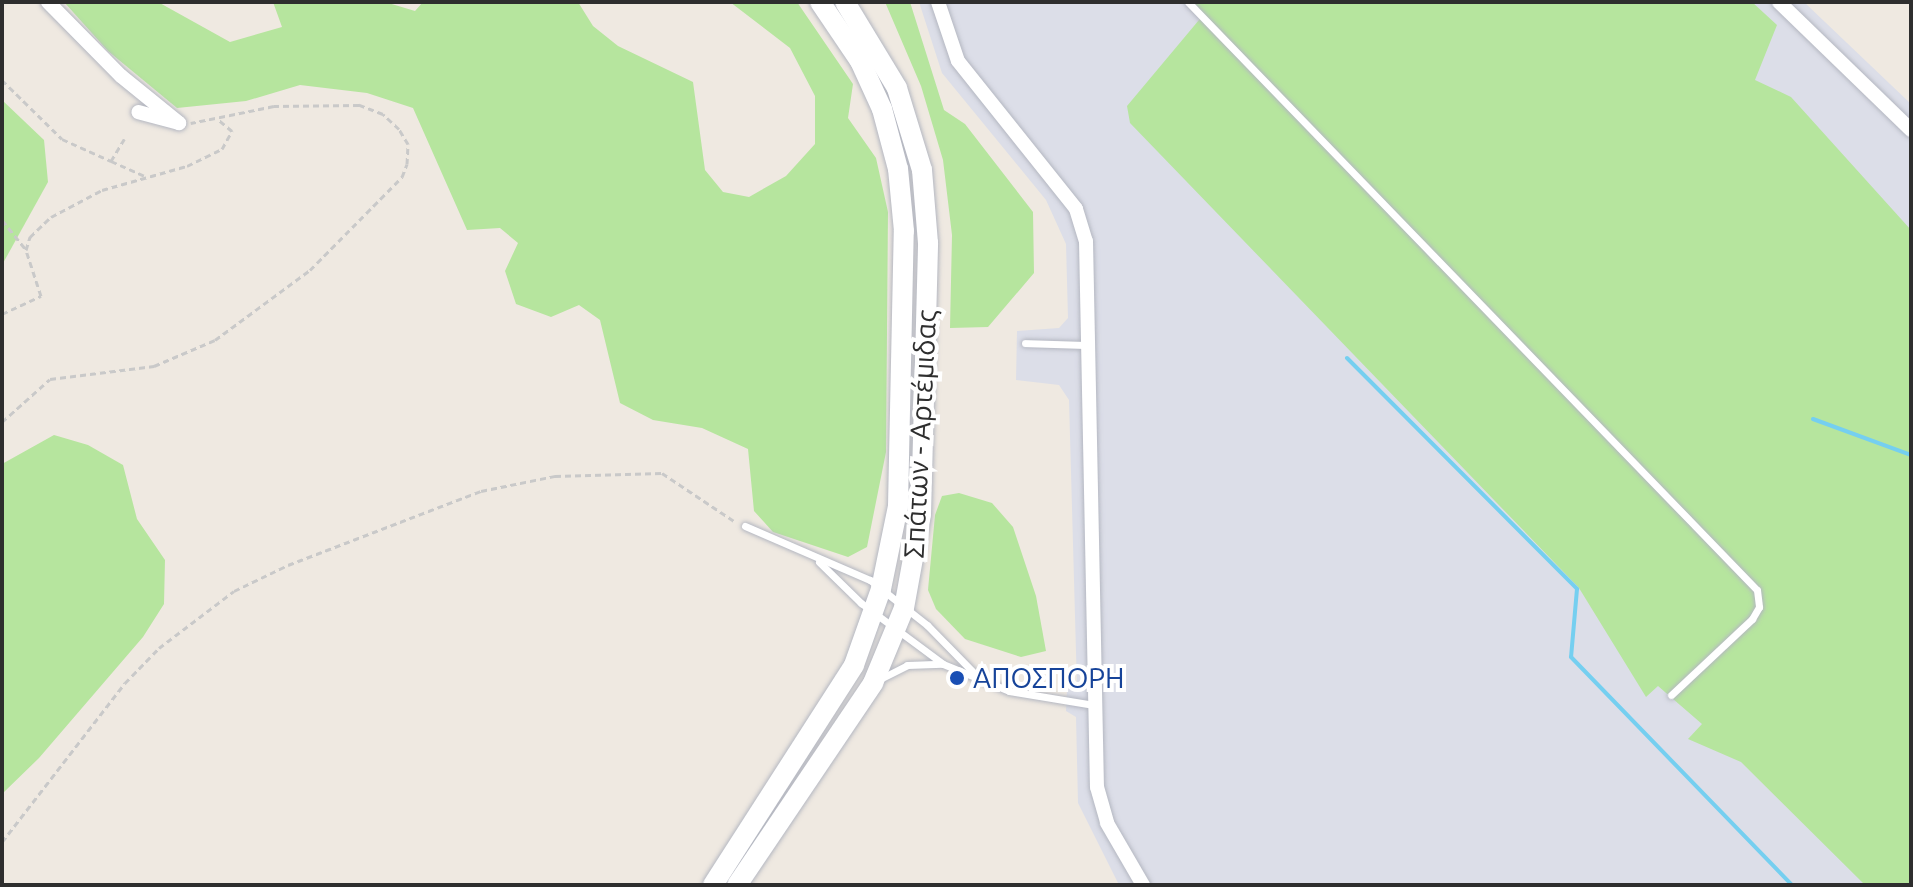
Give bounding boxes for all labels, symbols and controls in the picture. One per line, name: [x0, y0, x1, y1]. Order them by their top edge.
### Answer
street label: Σπάτων - Αρτέμιδας: [897, 309, 943, 559]
place label: ΑΠΟΣΠΟΡΗ: [973, 661, 1125, 695]
marker: ΑΠΟΣΠΟΡΗ: [948, 669, 966, 687]

